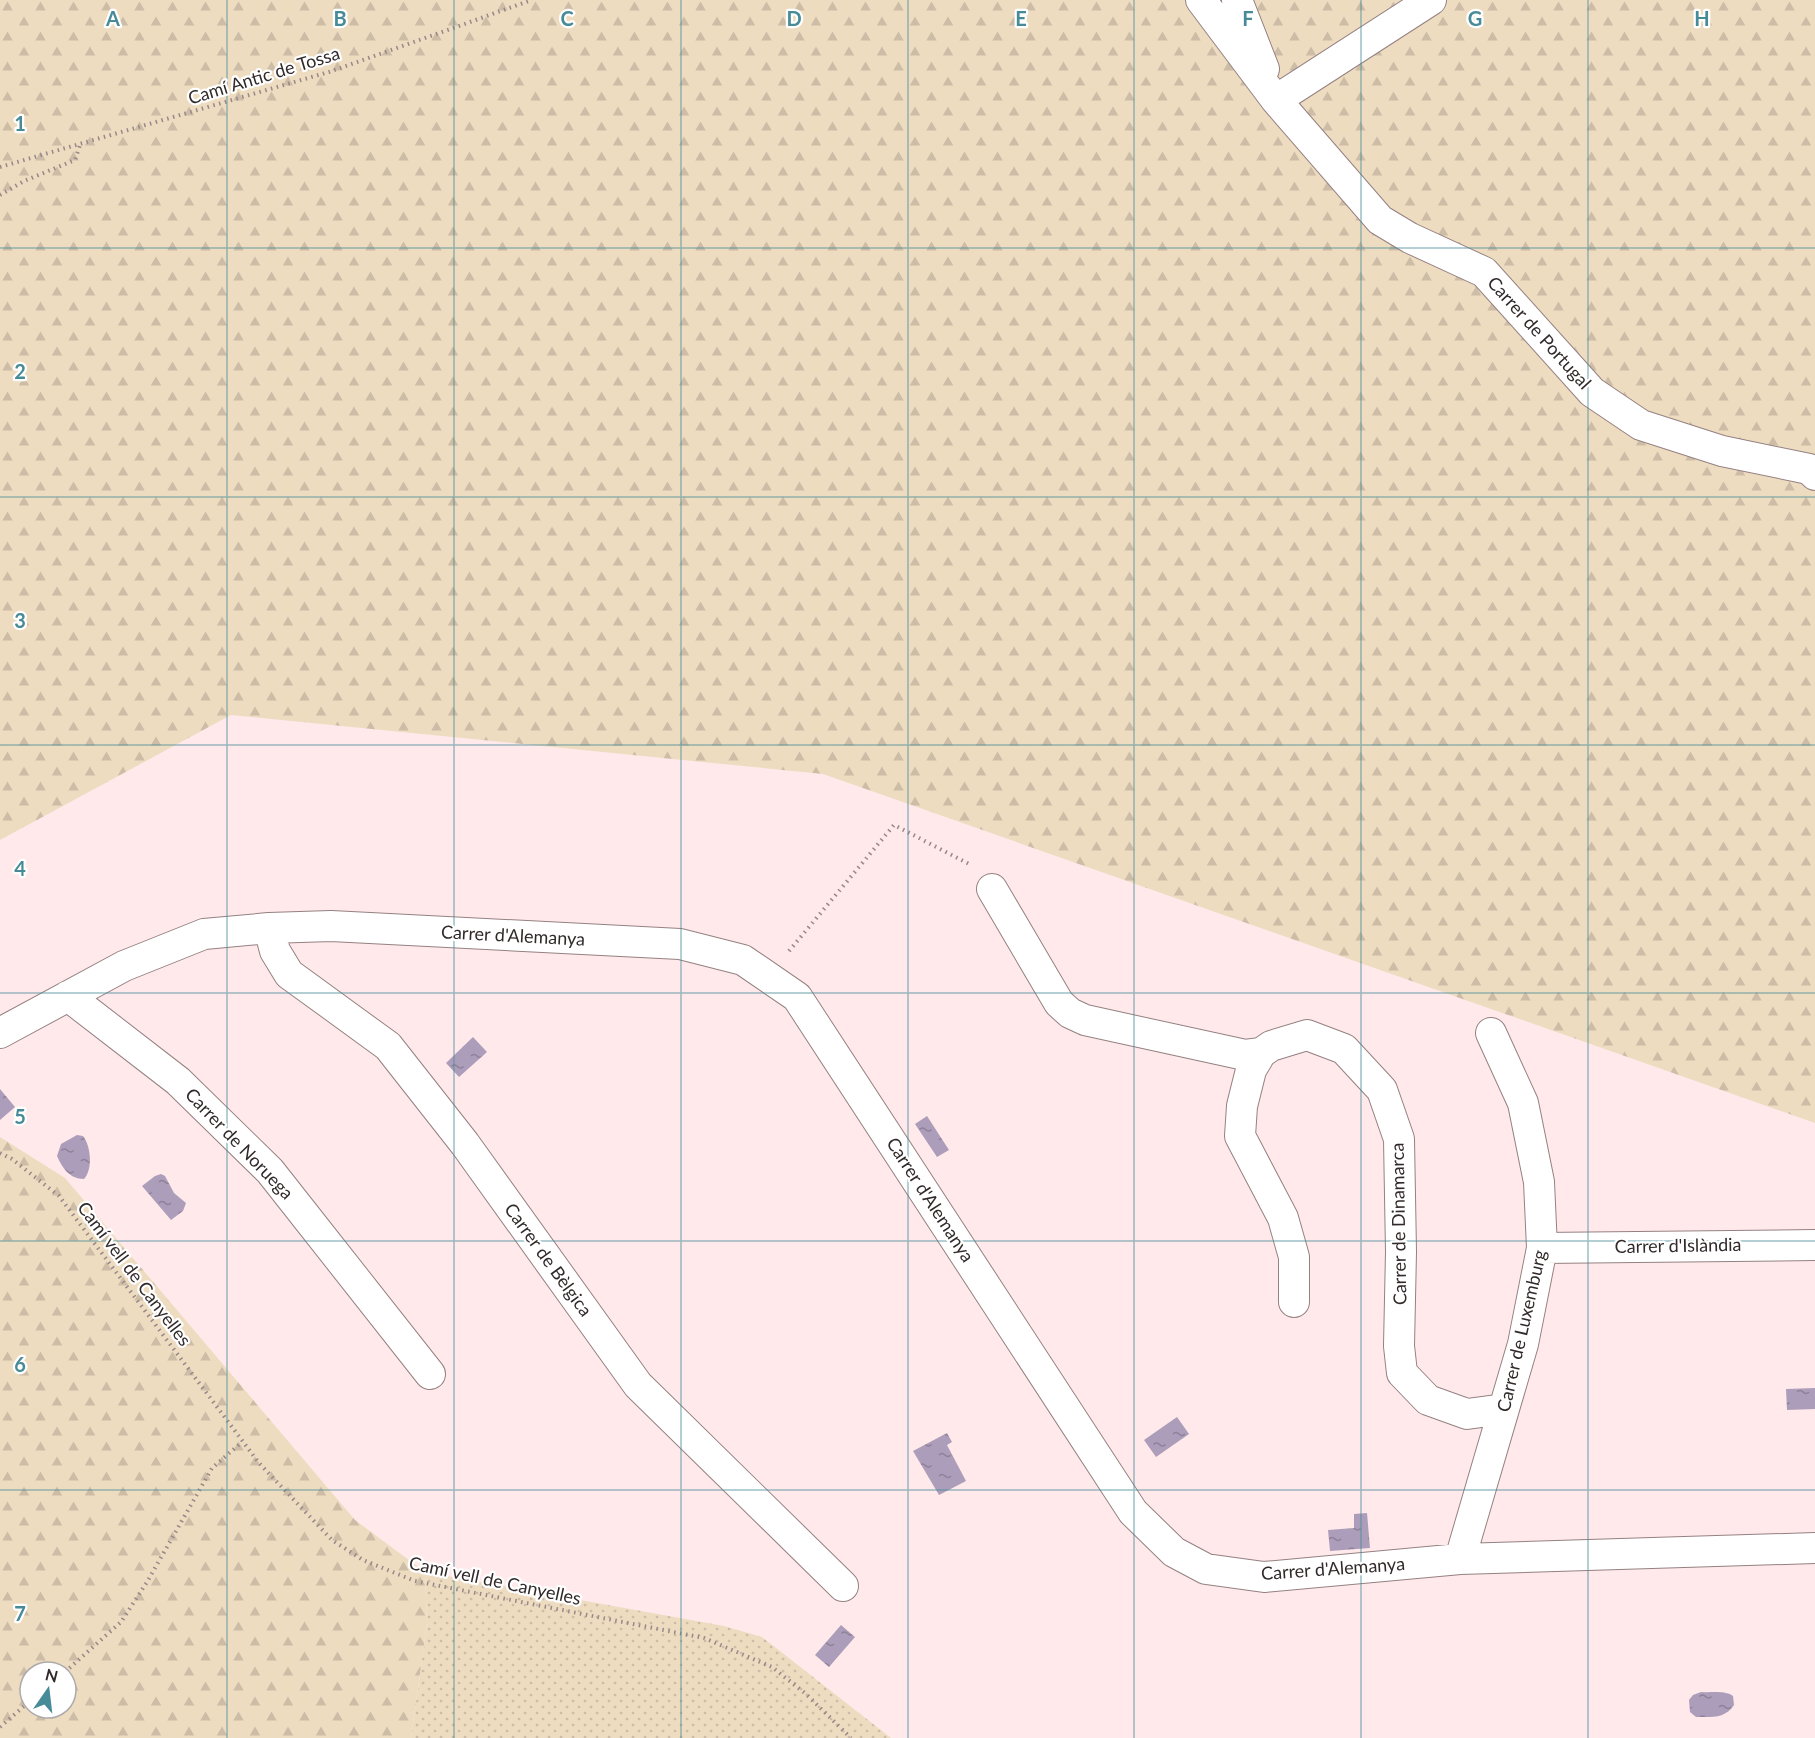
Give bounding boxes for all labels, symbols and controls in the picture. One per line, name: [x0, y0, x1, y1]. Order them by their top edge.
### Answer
text: A: [105, 6, 120, 30]
text: B: [333, 6, 347, 30]
text: C: [560, 6, 574, 30]
text: D: [786, 6, 802, 30]
text: E: [1015, 6, 1027, 30]
text: F: [1242, 6, 1254, 30]
text: G: [1468, 6, 1482, 30]
text: H: [1694, 6, 1710, 30]
street label: Camí Antic de Tossa: [185, 42, 342, 109]
text: 1: [14, 111, 26, 135]
street label: Carrer de Portugal: [1483, 271, 1596, 393]
text: 2: [14, 359, 26, 383]
text: 3: [14, 608, 26, 632]
text: 4: [14, 856, 26, 880]
street label: Carrer d'Alemanya: [440, 920, 586, 950]
street label: Carrer de Noruega: [181, 1083, 298, 1204]
text: 5: [14, 1104, 26, 1128]
street label: Carrer d'Alemanya: [882, 1133, 979, 1266]
street label: Carrer de Dinamarca: [1386, 1143, 1410, 1305]
street label: Camí vell de Canyelles: [73, 1197, 196, 1350]
street label: Carrer de Bèlgica: [500, 1198, 597, 1320]
street label: Carrer d'Islàndia: [1614, 1233, 1742, 1257]
street label: Carrer de Luxemburg: [1492, 1248, 1550, 1414]
text: 6: [14, 1352, 26, 1376]
street label: Camí vell de Canyelles: [407, 1551, 583, 1609]
street label: Carrer d'Alemanya: [1260, 1552, 1406, 1584]
text: 7: [14, 1601, 26, 1625]
north arrow: [18, 1660, 78, 1720]
text: N: [43, 1664, 60, 1686]

